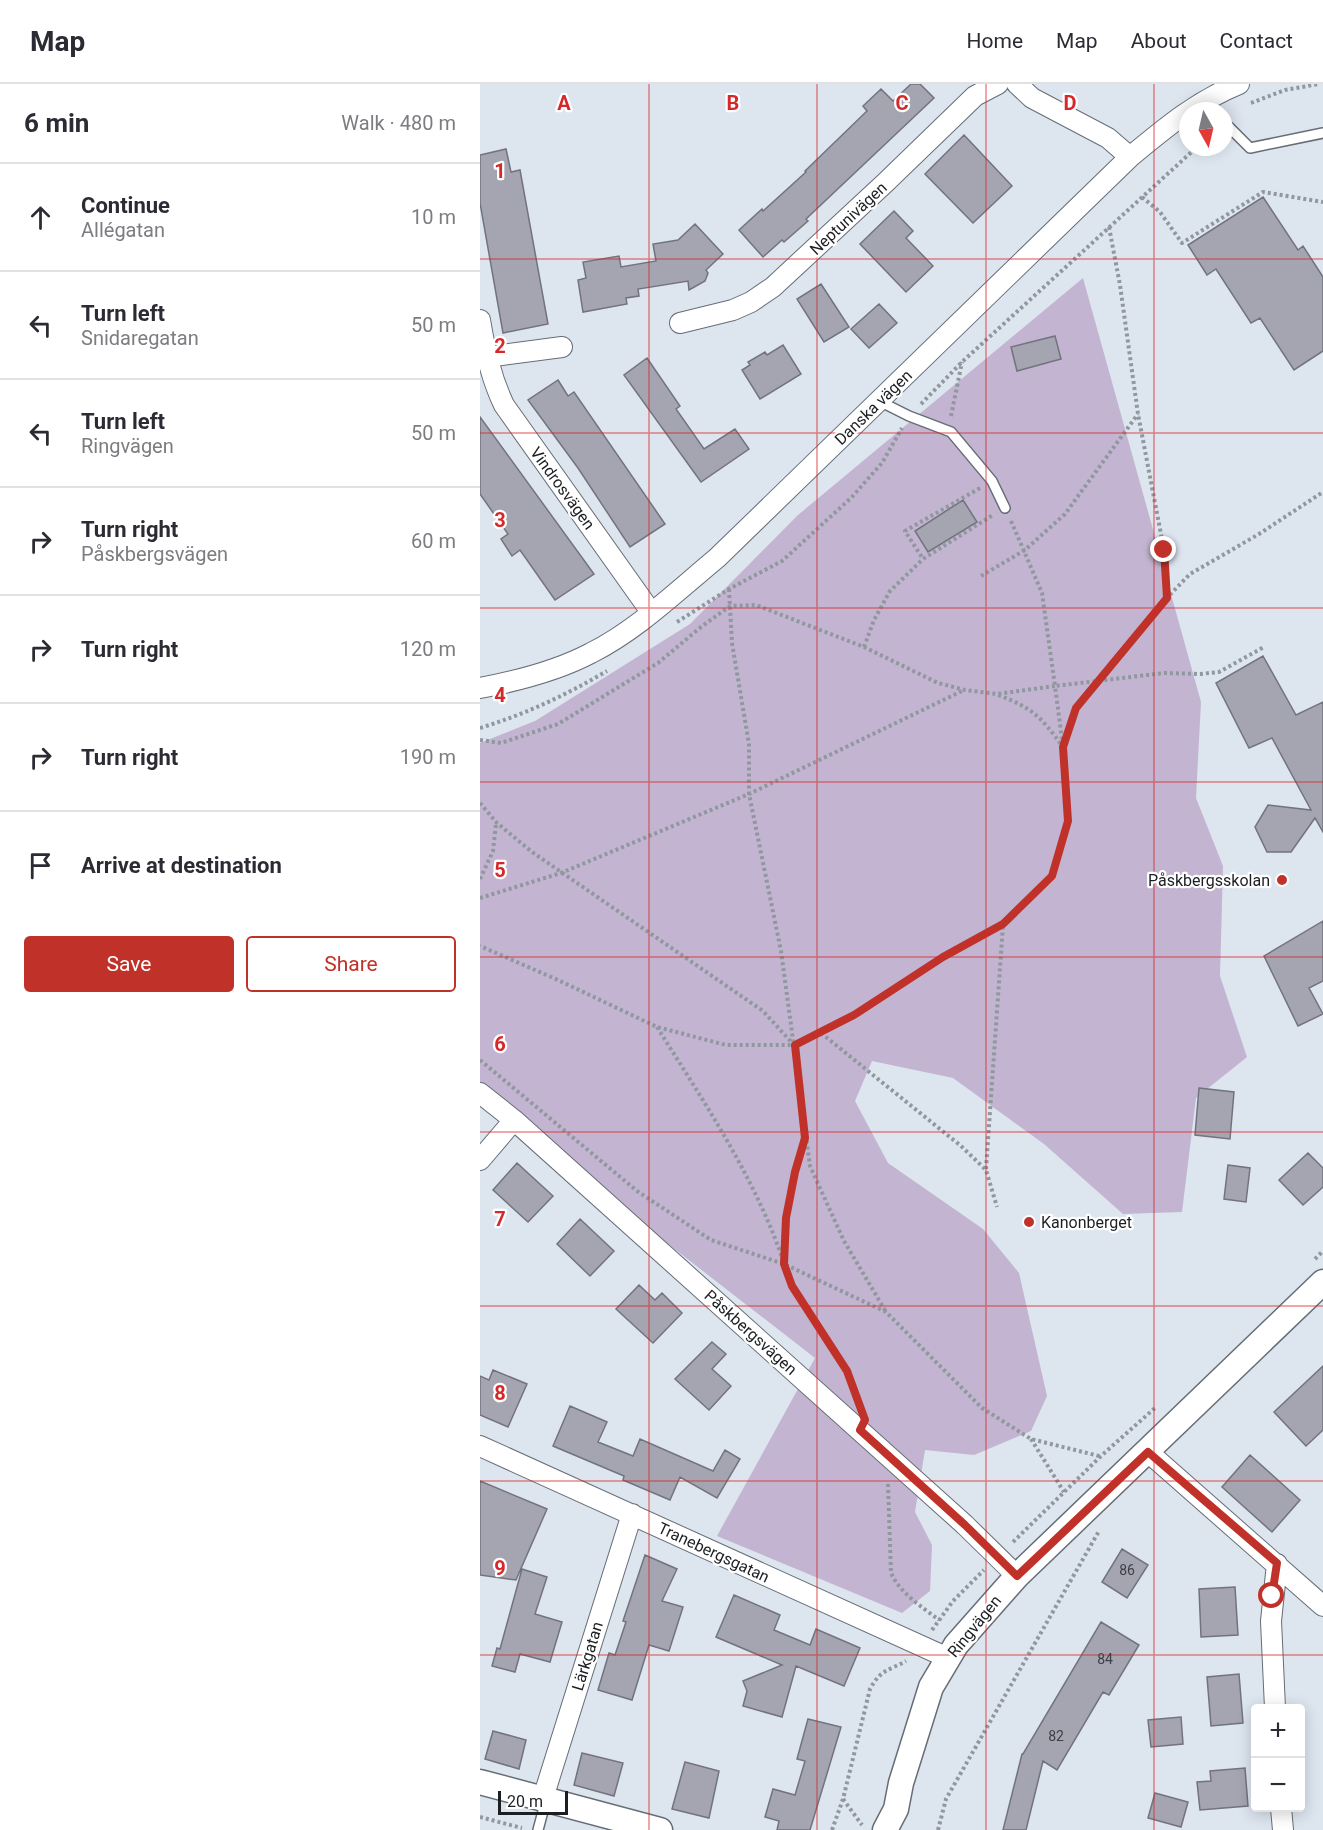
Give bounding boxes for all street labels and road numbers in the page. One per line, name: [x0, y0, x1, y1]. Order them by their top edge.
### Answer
street label: Neptunivägen: [806, 178, 891, 259]
street label: Danska vägen: [831, 366, 916, 449]
street label: Vindrosvägen: [526, 443, 599, 533]
street label: Påskbergsvägen: [701, 1286, 801, 1379]
street label: Tranebergsgatan: [655, 1518, 772, 1587]
street label: Ringvägen: [944, 1591, 1005, 1661]
street label: Lärkgatan: [568, 1619, 607, 1693]

